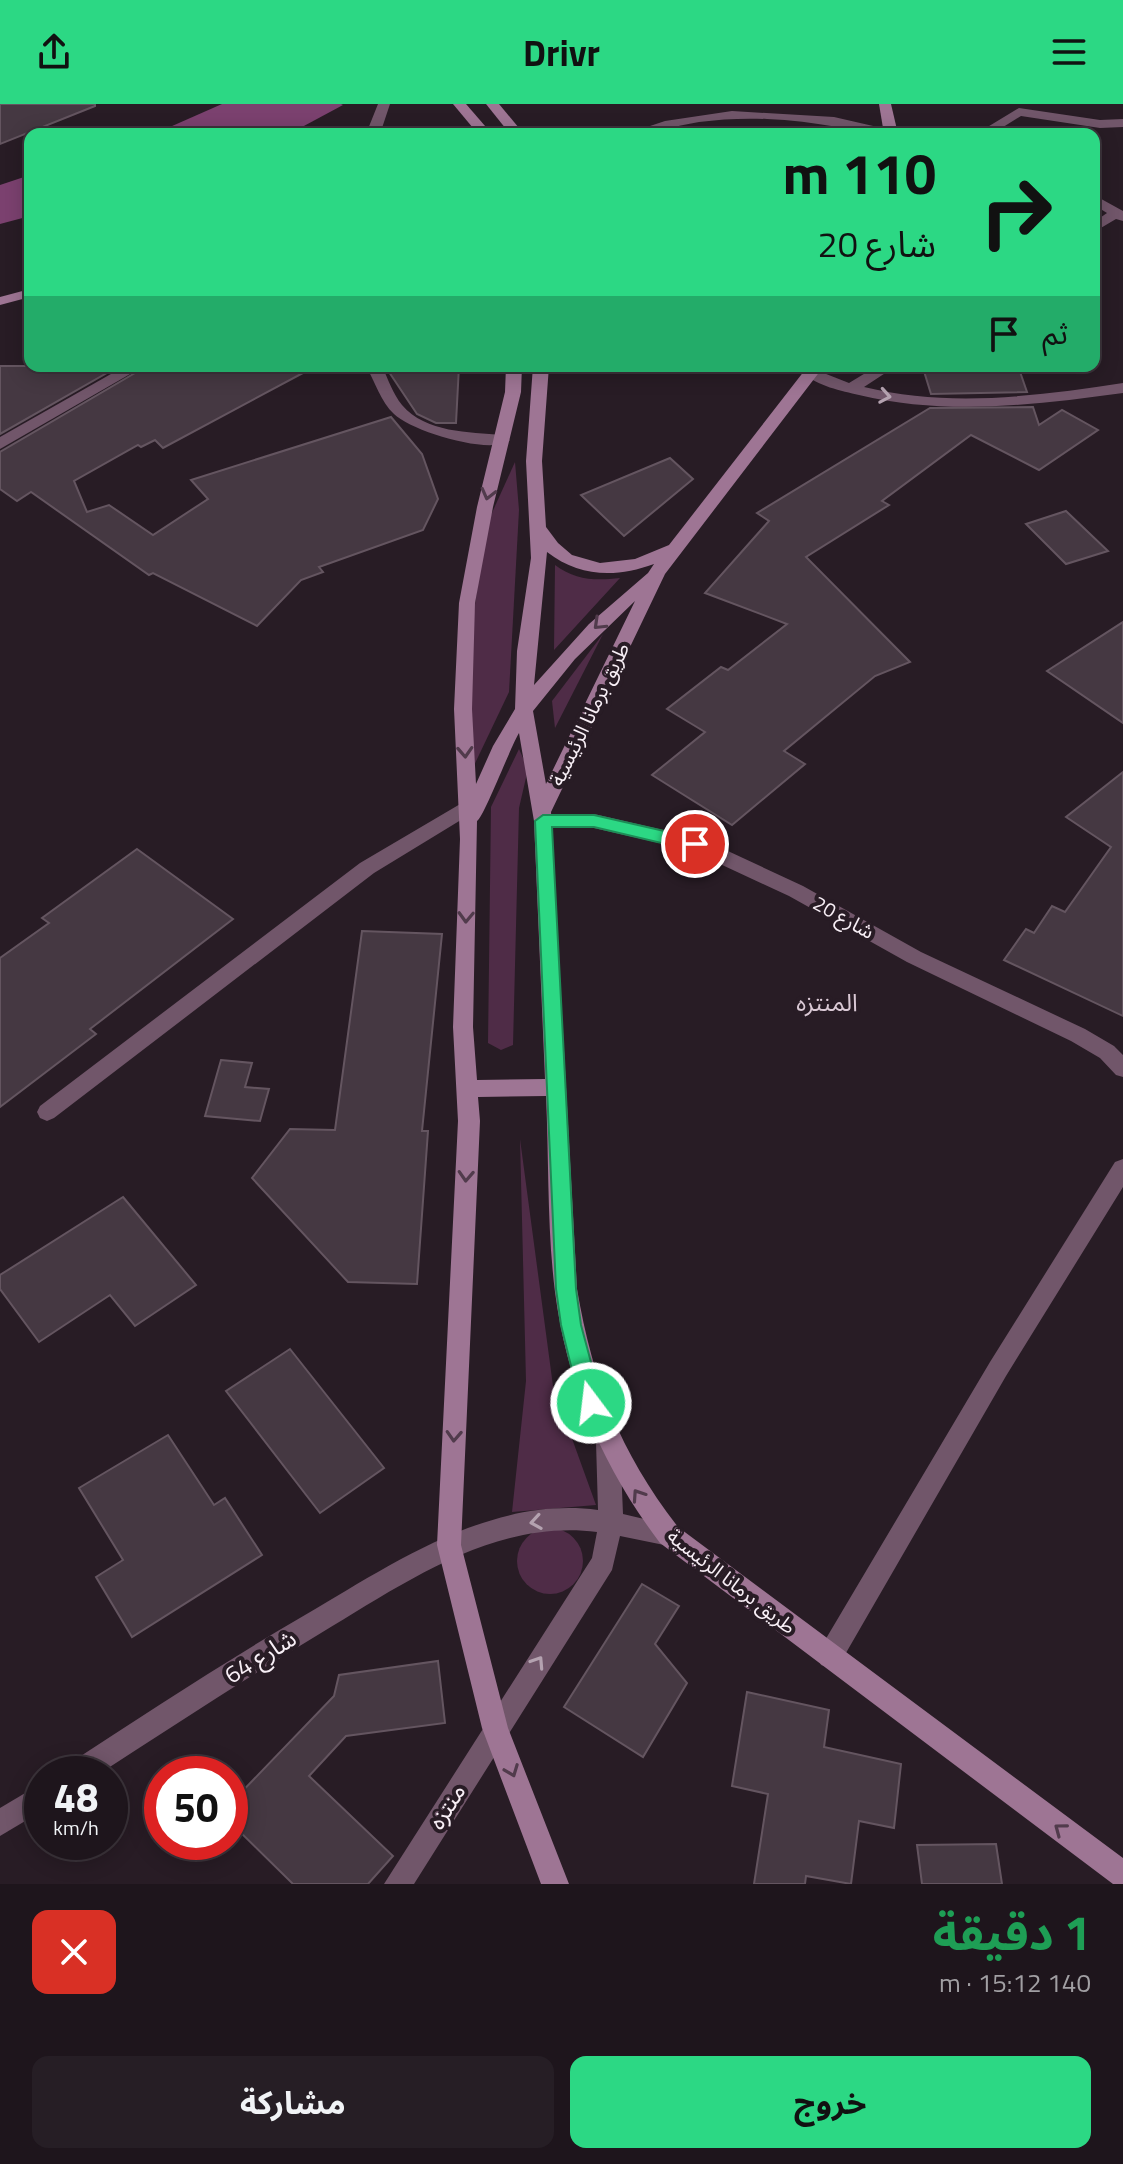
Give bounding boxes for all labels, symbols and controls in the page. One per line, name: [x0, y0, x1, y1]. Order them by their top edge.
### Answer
text: Drivr: [523, 25, 600, 80]
icon: share: [32, 30, 76, 74]
icon: menu: [1047, 30, 1091, 74]
text: 110 m: [783, 131, 936, 216]
icon: right: [964, 160, 1068, 264]
text: شارع 20: [818, 216, 936, 271]
text: ثم: [1042, 310, 1068, 356]
icon: arrive: [982, 312, 1026, 356]
one-way arrow: [878, 387, 892, 404]
one-way arrow: [480, 487, 497, 501]
one-way arrow: [594, 615, 608, 630]
street label: طريق برمانا الرئيسية: [541, 637, 637, 791]
one-way arrow: [456, 746, 473, 759]
pin: [661, 810, 729, 878]
icon: arrive: [673, 822, 717, 866]
street label: شارع 20: [808, 887, 880, 947]
one-way arrow: [458, 911, 475, 924]
district label: المنتزه: [796, 984, 858, 1020]
one-way arrow: [458, 1170, 475, 1183]
position arrow: [549, 1361, 633, 1445]
one-way arrow: [446, 1430, 463, 1443]
one-way arrow: [633, 1489, 648, 1504]
one-way arrow: [530, 1513, 543, 1530]
street label: طريق برمانا الرئيسية: [661, 1521, 803, 1641]
street label: شارع 64: [217, 1620, 303, 1692]
one-way arrow: [528, 1657, 543, 1671]
speed limit sign: 50: [144, 1756, 248, 1860]
one-way arrow: [502, 1763, 519, 1777]
text: 48: [54, 1767, 98, 1828]
street label: منتزه: [418, 1776, 474, 1836]
text: km/h: [53, 1812, 99, 1843]
one-way arrow: [1055, 1824, 1069, 1838]
text: 1 دقيقة: [933, 1896, 1091, 1969]
button: close: [32, 1910, 116, 1994]
text: 140 m · 15:12: [939, 1963, 1091, 2002]
button: مشاركة: [32, 2056, 554, 2148]
button: خروج: [570, 2056, 1091, 2148]

